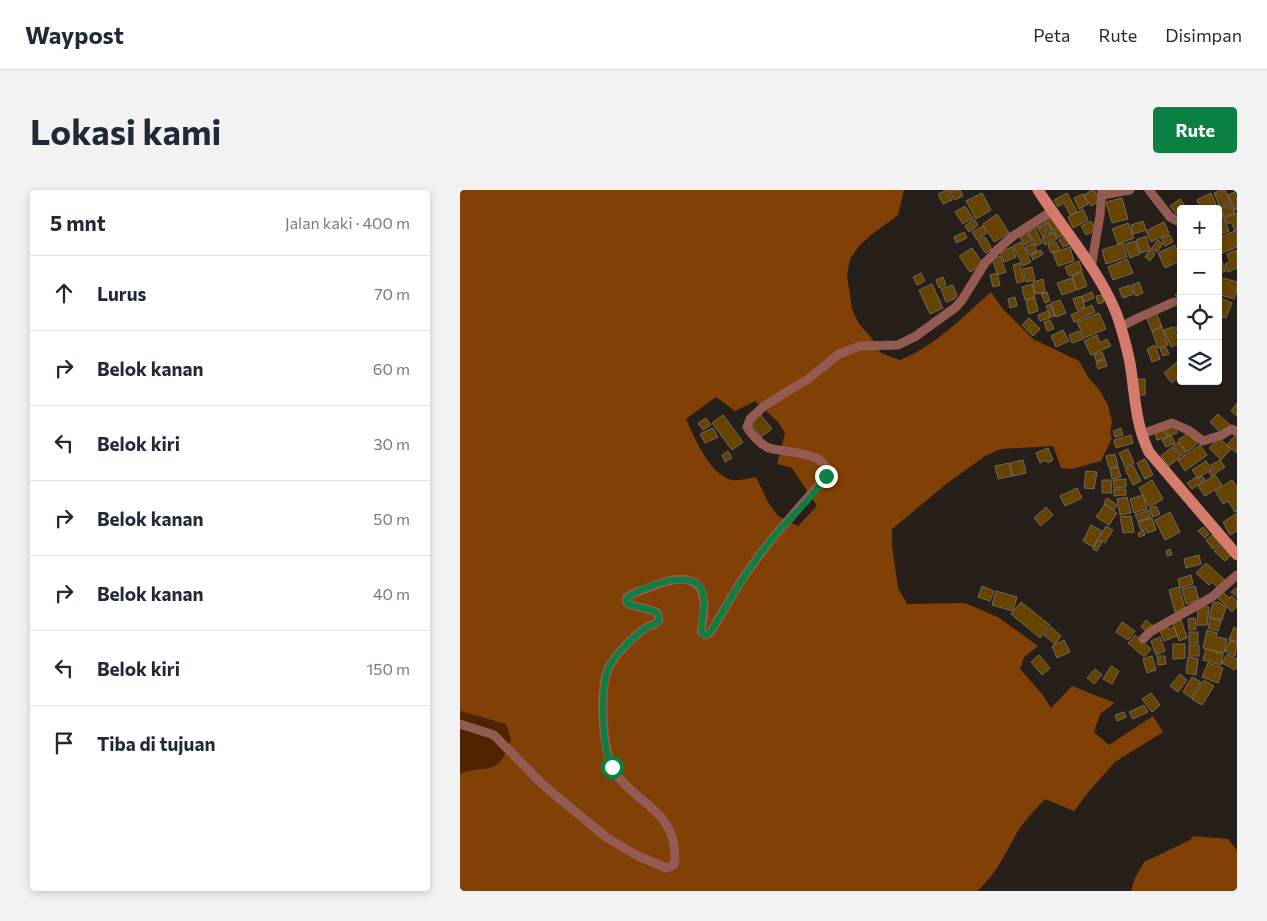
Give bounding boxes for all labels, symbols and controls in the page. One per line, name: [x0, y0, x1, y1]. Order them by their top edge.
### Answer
text: Waypost: [25, 20, 124, 49]
text: Peta: [1033, 24, 1070, 46]
text: Rute: [1098, 24, 1137, 46]
text: Disimpan: [1165, 24, 1242, 46]
button: Rute: [1153, 107, 1237, 153]
text: Lokasi kami: [30, 109, 221, 152]
map controls: [1177, 205, 1222, 385]
button: +: [1177, 205, 1222, 250]
text: 5 mnt: [50, 210, 106, 235]
text: Jalan kaki · 400 m: [285, 213, 410, 232]
button: −: [1177, 250, 1222, 295]
icon: ahead: [50, 279, 78, 307]
text: Lurus: [97, 282, 146, 305]
text: 70 m: [374, 284, 410, 303]
button: locate: [1177, 295, 1222, 340]
button: layers: [1177, 340, 1222, 385]
icon: right: [50, 354, 78, 382]
text: Belok kanan: [97, 357, 204, 380]
text: 60 m: [373, 359, 410, 378]
icon: left: [50, 429, 78, 457]
text: Belok kiri: [97, 432, 180, 455]
text: 30 m: [373, 434, 410, 453]
route end: [815, 465, 838, 488]
icon: right: [50, 504, 78, 532]
text: Belok kanan: [97, 507, 204, 530]
text: 50 m: [373, 509, 410, 528]
icon: right: [50, 579, 78, 607]
text: Belok kanan: [97, 582, 204, 605]
text: 40 m: [373, 584, 410, 603]
icon: left: [50, 654, 78, 682]
text: Belok kiri: [97, 657, 180, 680]
text: 150 m: [367, 659, 410, 678]
icon: arrive: [50, 729, 78, 757]
text: Tiba di tujuan: [97, 732, 215, 755]
route start: [601, 756, 624, 779]

